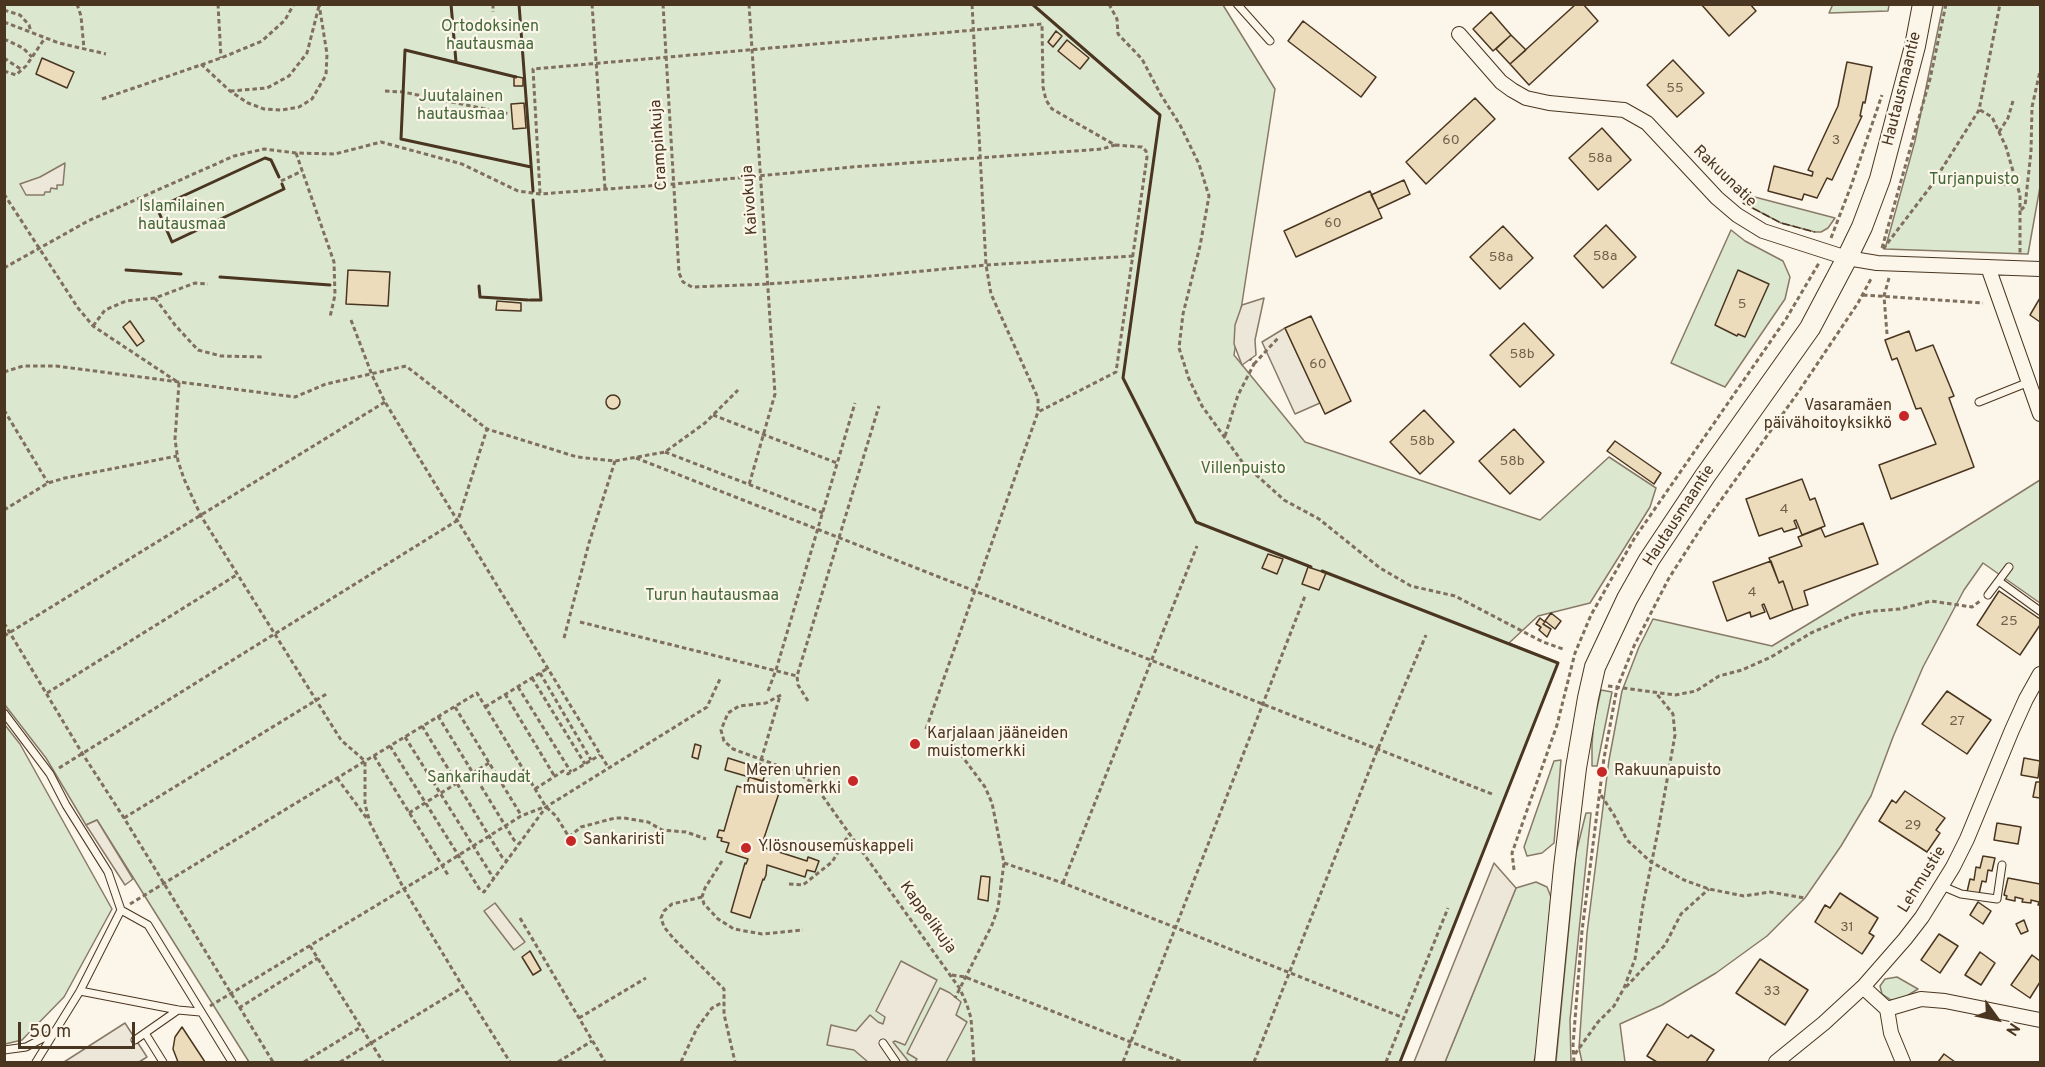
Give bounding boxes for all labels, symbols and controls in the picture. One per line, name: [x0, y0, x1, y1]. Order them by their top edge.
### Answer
park label: Ortodoksinen hautausmaa: [441, 18, 539, 56]
street label: Hautausmaantie: [1880, 30, 1926, 148]
house number: 55: [1666, 81, 1684, 97]
park label: Juutalainen hautausmaa: [417, 88, 505, 126]
street label: Crampinkuja: [647, 99, 673, 191]
house number: 60: [1442, 133, 1460, 149]
house number: 3: [1832, 133, 1840, 149]
street label: Rakuunatie: [1688, 142, 1760, 212]
house number: 58a: [1588, 151, 1612, 167]
street label: Kaivokuja: [739, 164, 763, 236]
park label: Turjanpuisto: [1929, 171, 2019, 191]
park label: Islamilainen hautausmaa: [138, 198, 226, 236]
house number: 60: [1324, 216, 1342, 232]
house number: 58a: [1593, 249, 1617, 265]
house number: 58a: [1489, 250, 1513, 266]
house number: 5: [1738, 297, 1746, 313]
house number: 58b: [1509, 347, 1535, 363]
house number: 60: [1309, 357, 1327, 373]
place label: Vasaramäen päivähoitoyksikkö: [1764, 397, 1892, 435]
marker: Vasaramäen päivähoitoyksikkö: [1897, 409, 1911, 423]
house number: 58b: [1409, 434, 1435, 450]
house number: 58b: [1499, 454, 1525, 470]
park label: Villenpuisto: [1200, 460, 1286, 480]
street label: Hautausmaantie: [1640, 462, 1720, 570]
house number: 4: [1780, 502, 1788, 518]
house number: 4: [1748, 585, 1756, 601]
park label: Turun hautausmaa: [645, 587, 779, 607]
house number: 25: [2000, 614, 2018, 630]
house number: 27: [1949, 714, 1965, 730]
place label: Karjalaan jääneiden muistomerkki: [927, 725, 1068, 763]
marker: Karjalaan jääneiden muistomerkki: [908, 737, 922, 751]
place label: Meren uhrien muistomerkki: [743, 762, 841, 800]
place label: Rakuunapuisto: [1614, 762, 1721, 782]
marker: Rakuunapuisto: [1595, 765, 1609, 779]
park label: Sankarihaudat: [427, 769, 531, 789]
marker: Meren uhrien muistomerkki: [846, 774, 860, 788]
house number: 29: [1905, 818, 1921, 834]
place label: Sankariristi: [583, 831, 664, 851]
marker: Sankariristi: [564, 834, 578, 848]
place label: Ylösnousemuskappeli: [758, 838, 914, 858]
marker: Ylösnousemuskappeli: [739, 841, 753, 855]
street label: Lehmustie: [1895, 843, 1951, 917]
street label: Kappelikuja: [894, 878, 960, 958]
house number: 31: [1840, 920, 1854, 936]
house number: 33: [1764, 984, 1780, 1000]
north arrow: [1967, 989, 2027, 1049]
scale bar: [21, 1010, 138, 1048]
text: N: [2001, 1019, 2024, 1039]
text: 50 m: [29, 1021, 71, 1044]

